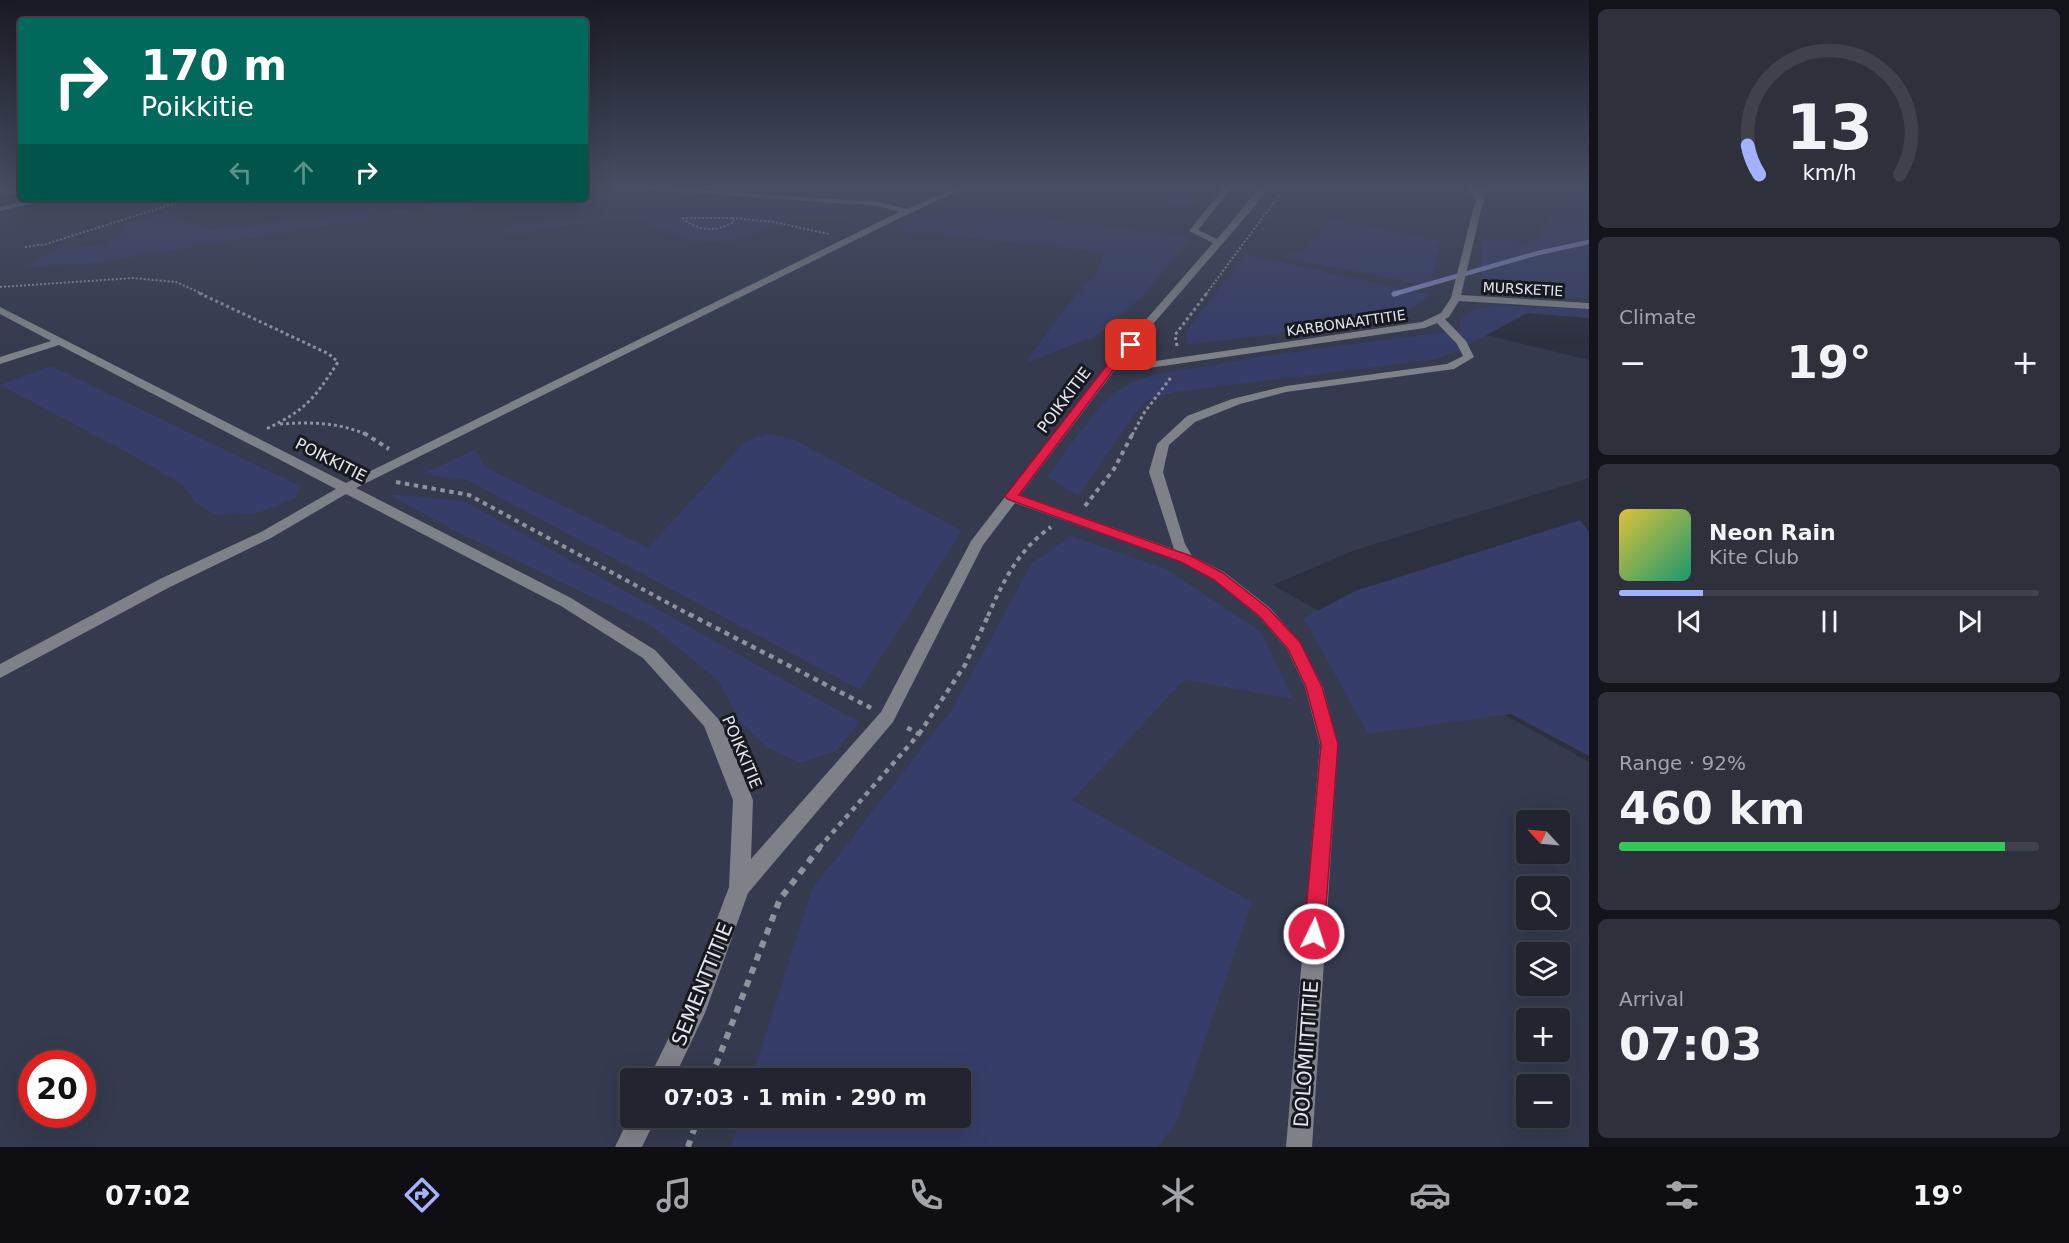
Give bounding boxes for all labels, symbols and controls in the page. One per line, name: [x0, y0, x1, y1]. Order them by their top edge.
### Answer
text: 170 m: [141, 41, 287, 90]
icon: right: [42, 42, 120, 120]
text: Poikkitie: [141, 91, 254, 122]
text: 13: [1786, 91, 1872, 164]
icon: left: [224, 156, 257, 189]
icon: ahead: [287, 156, 320, 189]
icon: right: [350, 156, 383, 189]
text: km/h: [1802, 161, 1856, 186]
street label: MURSKETIE: [1482, 279, 1564, 299]
text: Climate: [1619, 305, 1696, 329]
street label: KARBONAATTITIE: [1285, 307, 1407, 339]
pin: [1105, 319, 1156, 370]
icon: arrive: [1114, 328, 1147, 361]
text: 19°: [1786, 336, 1872, 389]
text: −: [1619, 343, 1647, 382]
text: +: [2011, 343, 2039, 382]
street label: POIKKITIE: [1033, 363, 1095, 437]
street label: POIKKITIE: [292, 434, 370, 486]
text: Neon Rain: [1709, 520, 1836, 545]
text: Kite Club: [1709, 545, 1799, 569]
icon: previous: [1673, 605, 1706, 638]
icon: pause: [1813, 605, 1846, 638]
icon: next: [1953, 605, 1986, 638]
street label: POIKKITIE: [718, 713, 766, 791]
text: Range · 92%: [1619, 751, 1746, 775]
text: 460 km: [1619, 782, 1805, 835]
north arrow: [1516, 810, 1570, 864]
map controls: [1516, 810, 1570, 1128]
button: search: [1516, 876, 1570, 930]
position arrow: [1282, 902, 1346, 966]
street label: SEMENTTITIE: [666, 919, 738, 1049]
button: layers: [1516, 942, 1570, 996]
street label: DOLOMIITTITIE: [1289, 980, 1323, 1128]
text: Arrival: [1619, 987, 1684, 1011]
button: +: [1516, 1008, 1570, 1062]
text: 07:03: [1619, 1018, 1762, 1071]
speed limit sign: 20: [18, 1050, 96, 1128]
button: −: [1516, 1074, 1570, 1128]
text: 07:03 · 1 min · 290 m: [664, 1085, 927, 1110]
icon: directions: [401, 1174, 443, 1216]
icon: music: [653, 1174, 695, 1216]
icon: phone: [905, 1174, 947, 1216]
icon: climate: [1157, 1174, 1199, 1216]
icon: car: [1409, 1174, 1451, 1216]
icon: filters: [1661, 1174, 1703, 1216]
text: 07:02: [105, 1180, 191, 1211]
text: 19°: [1913, 1180, 1964, 1211]

